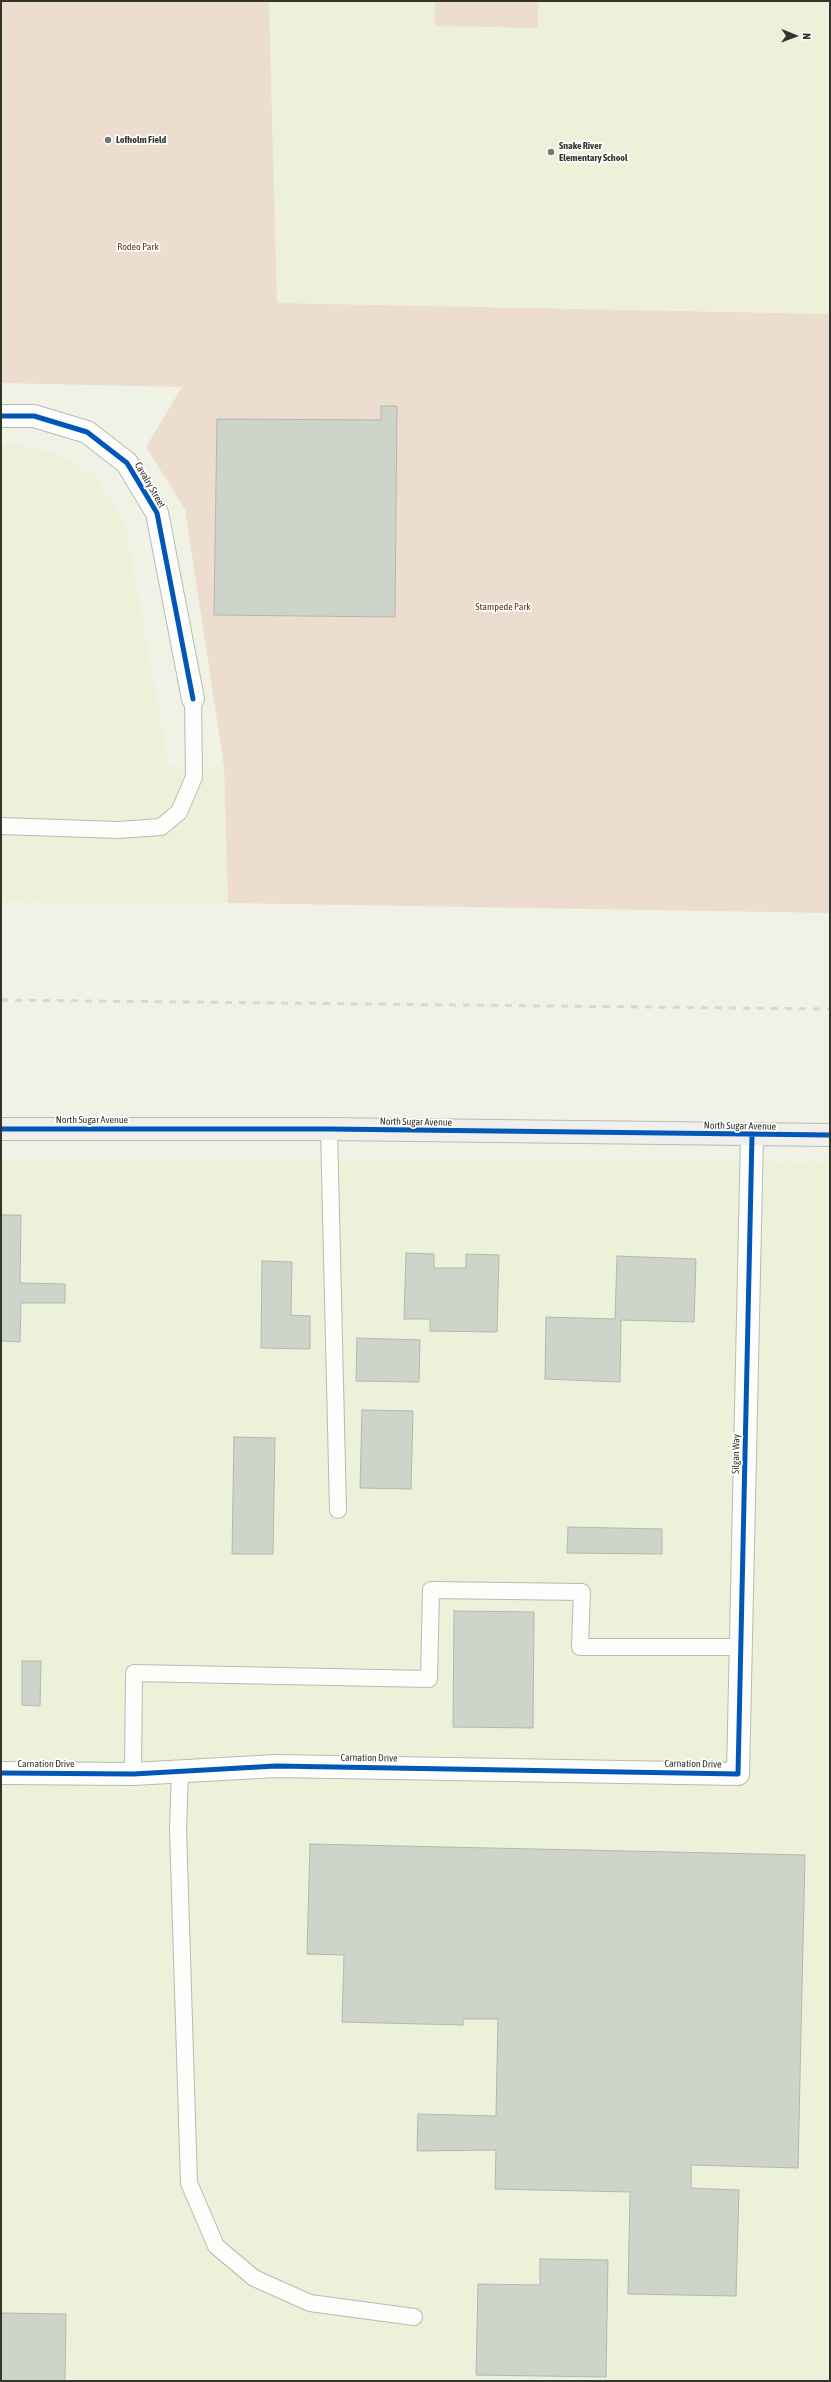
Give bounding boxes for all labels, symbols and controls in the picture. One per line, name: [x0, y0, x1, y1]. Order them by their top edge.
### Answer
north arrow: [775, 16, 815, 56]
text: N: [801, 33, 813, 40]
place label: Lofholm Field: [116, 134, 166, 146]
marker: Lofholm Field: [103, 135, 113, 145]
place label: Snake River Elementary School: [559, 140, 628, 164]
marker: Snake River Elementary School: [546, 147, 556, 157]
park label: Rodeo Park: [117, 241, 159, 253]
street label: Cavalry Street: [132, 460, 168, 510]
park label: Stampede Park: [475, 601, 531, 613]
street label: North Sugar Avenue: [56, 1114, 128, 1126]
street label: North Sugar Avenue: [380, 1115, 452, 1129]
street label: North Sugar Avenue: [704, 1119, 776, 1133]
street label: Silgan Way: [730, 1434, 742, 1474]
street label: Carnation Drive: [340, 1752, 398, 1764]
street label: Carnation Drive: [17, 1758, 75, 1770]
street label: Carnation Drive: [664, 1758, 722, 1770]

